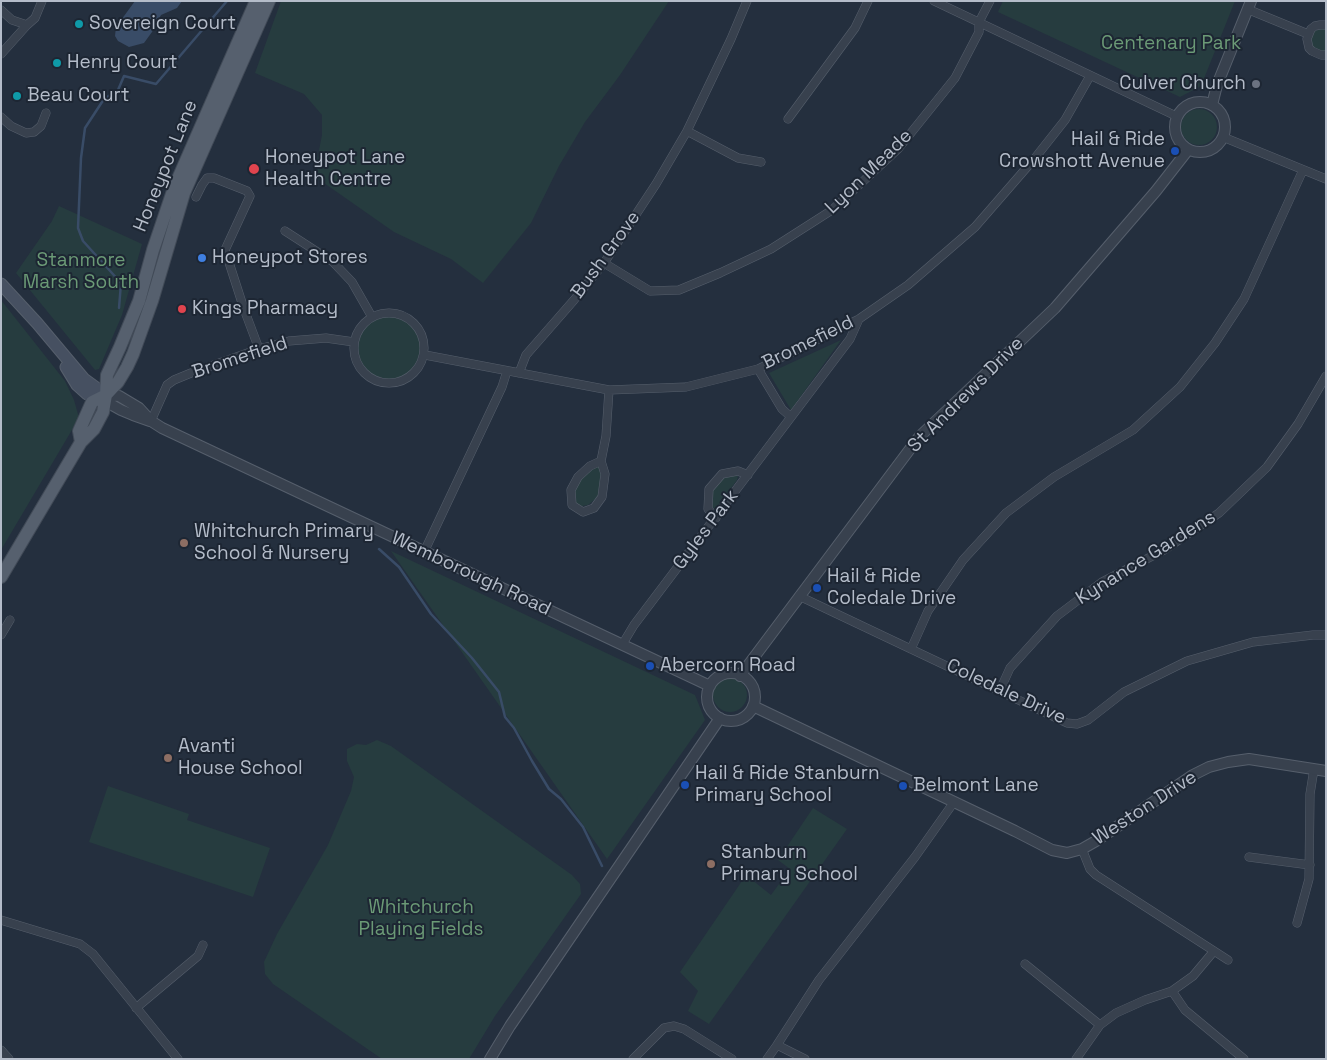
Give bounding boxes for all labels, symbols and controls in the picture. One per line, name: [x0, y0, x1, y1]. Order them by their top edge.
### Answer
place label: Sovereign Court: [89, 13, 236, 35]
marker: Sovereign Court: [73, 18, 85, 30]
park label: Centenary Park: [1101, 33, 1241, 55]
place label: Henry Court: [67, 52, 178, 74]
marker: Henry Court: [51, 57, 63, 69]
place label: Culver Church: [1119, 73, 1246, 95]
marker: Culver Church: [1250, 78, 1262, 90]
place label: Beau Court: [27, 85, 129, 107]
marker: Beau Court: [11, 90, 23, 102]
street label: Honeypot Lane: [129, 97, 203, 235]
street label: Lyon Meade: [821, 125, 917, 219]
place label: Hail & Ride Crowshott Avenue: [999, 129, 1165, 173]
marker: Hail & Ride Crowshott Avenue: [1169, 145, 1181, 157]
place label: Honeypot Lane Health Centre: [265, 147, 405, 191]
marker: Honeypot Lane Health Centre: [247, 162, 261, 176]
street label: Bush Grove: [567, 207, 645, 303]
place label: Honeypot Stores: [212, 247, 368, 269]
park label: Stanmore Marsh South: [23, 250, 139, 294]
marker: Honeypot Stores: [196, 252, 208, 264]
place label: Kings Pharmacy: [192, 298, 338, 320]
marker: Kings Pharmacy: [176, 303, 188, 315]
street label: Bromefield: [758, 311, 858, 375]
street label: Bromefield: [189, 332, 291, 384]
street label: St Andrews Drive: [903, 332, 1029, 458]
street label: Gyles Park: [668, 485, 744, 575]
street label: Kynance Gardens: [1072, 506, 1220, 610]
place label: Whitchurch Primary School & Nursery: [194, 521, 374, 565]
street label: Wemborough Road: [388, 527, 554, 621]
marker: Whitchurch Primary School & Nursery: [178, 537, 190, 549]
place label: Hail & Ride Coledale Drive: [827, 566, 956, 610]
marker: Hail & Ride Coledale Drive: [811, 582, 823, 594]
street label: Coledale Drive: [943, 654, 1069, 730]
place label: Abercorn Road: [660, 655, 796, 677]
marker: Abercorn Road: [644, 660, 656, 672]
place label: Avanti House School: [178, 736, 303, 780]
marker: Avanti House School: [162, 752, 174, 764]
place label: Hail & Ride Stanburn Primary School: [695, 763, 880, 807]
street label: Weston Drive: [1089, 766, 1201, 850]
place label: Belmont Lane: [913, 775, 1039, 797]
marker: Hail & Ride Stanburn Primary School: [679, 779, 691, 791]
marker: Belmont Lane: [897, 780, 909, 792]
place label: Stanburn Primary School: [721, 842, 858, 886]
marker: Stanburn Primary School: [705, 858, 717, 870]
park label: Whitchurch Playing Fields: [359, 897, 483, 941]

